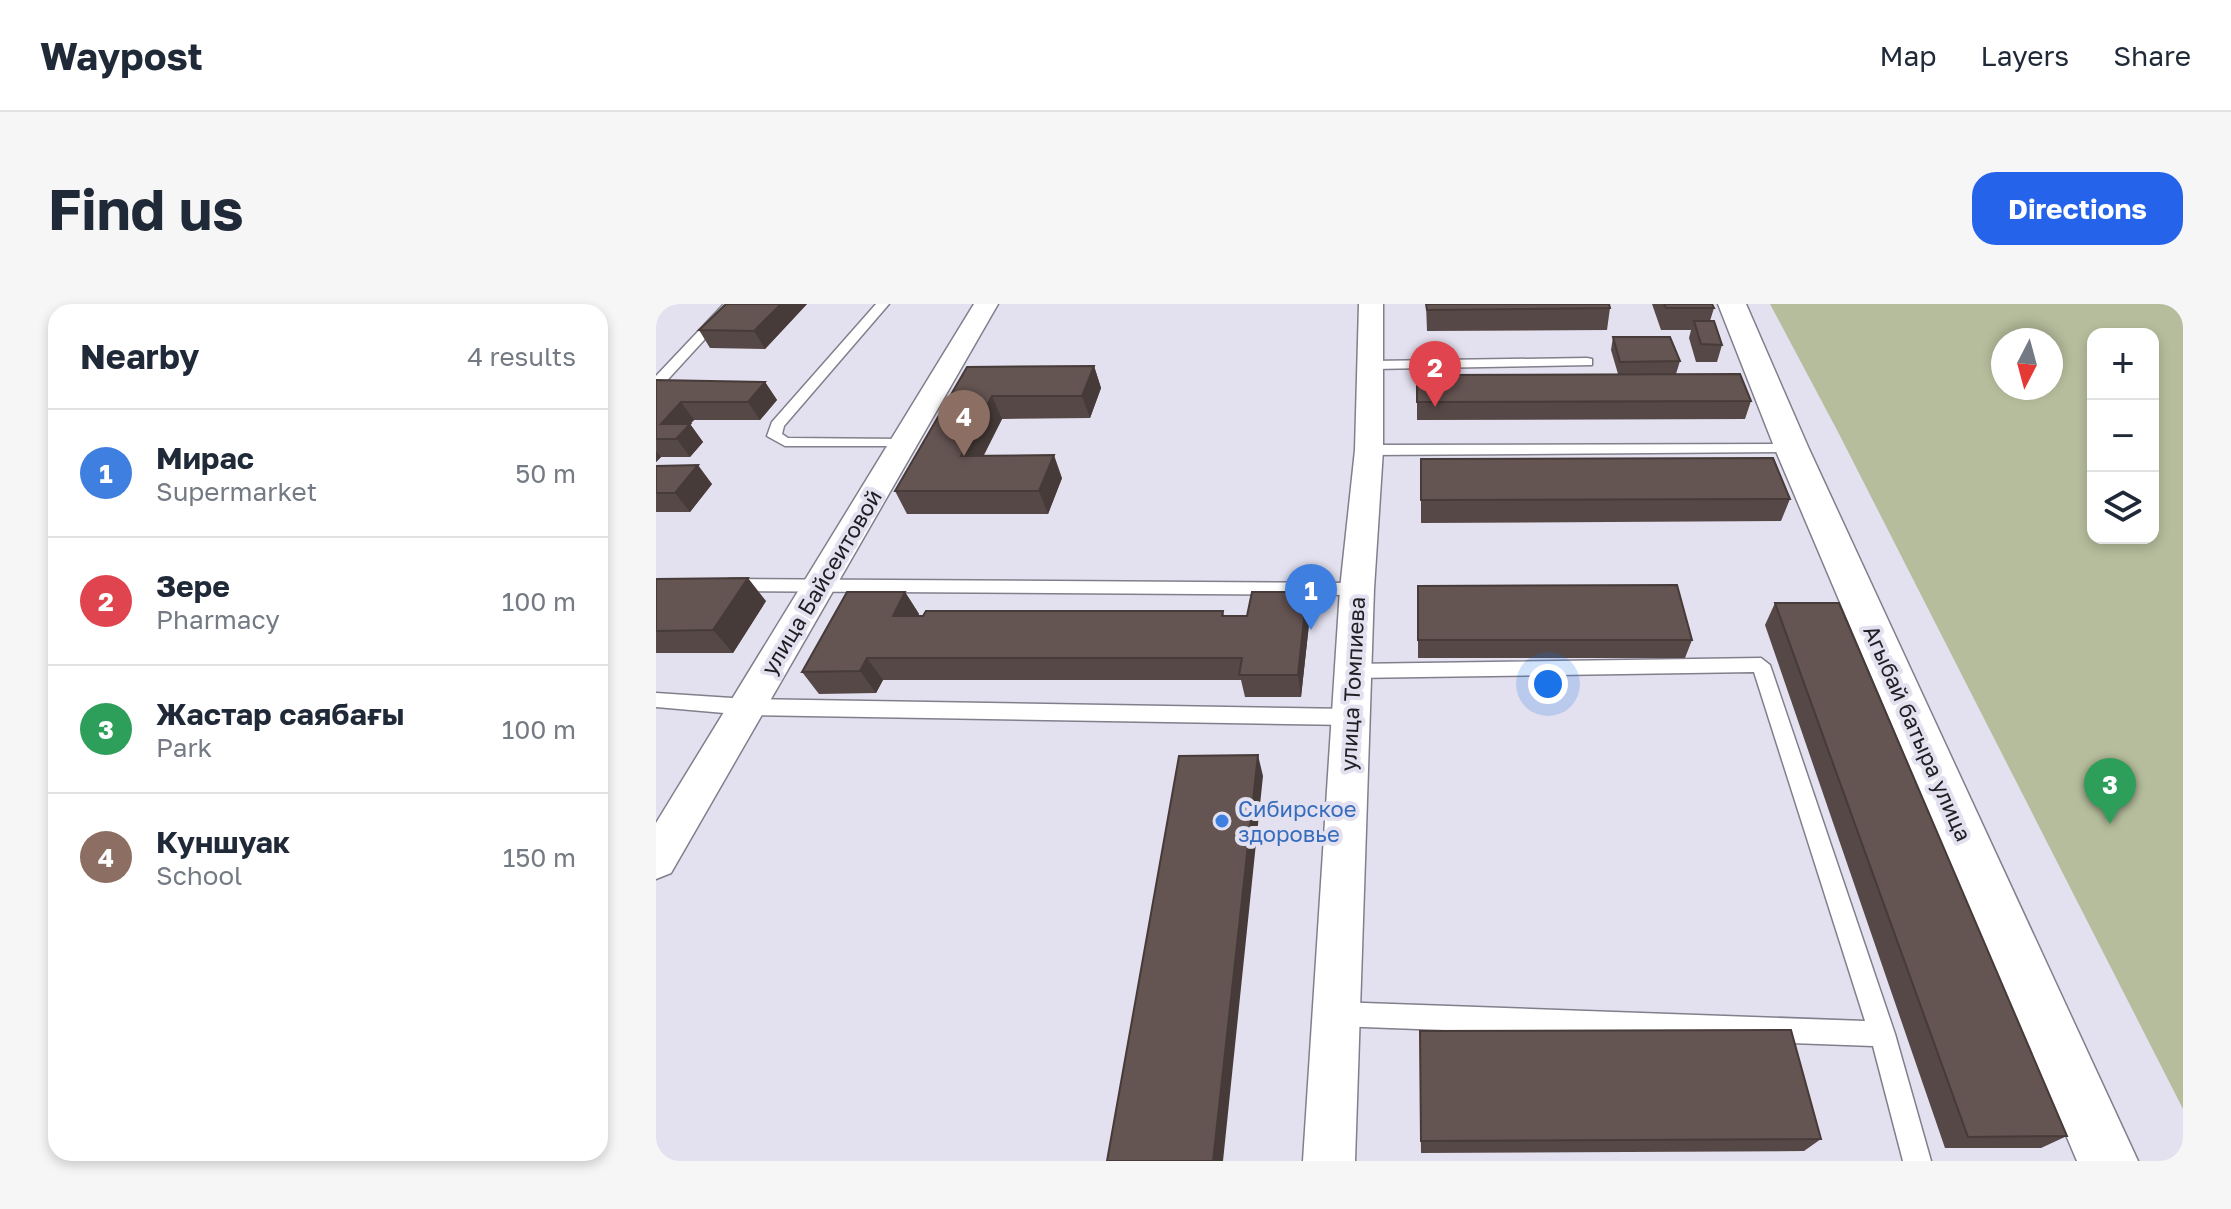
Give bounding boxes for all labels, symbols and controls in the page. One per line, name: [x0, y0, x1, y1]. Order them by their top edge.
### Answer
text: Waypost: [40, 33, 203, 78]
text: Map: [1879, 39, 1937, 72]
text: Layers: [1981, 39, 2069, 72]
text: Share: [2113, 39, 2191, 72]
button: Directions: [1972, 172, 2183, 245]
text: Find us: [48, 175, 244, 242]
north arrow: [1991, 328, 2063, 400]
map controls: [2087, 328, 2159, 544]
button: +: [2087, 328, 2159, 400]
text: Nearby: [80, 336, 200, 376]
text: 4 results: [467, 341, 576, 372]
pin: 2: [1409, 341, 1461, 407]
pin: 4: [938, 390, 990, 456]
button: −: [2087, 400, 2159, 472]
text: Мирас: [156, 440, 254, 476]
text: 1: [99, 458, 113, 489]
text: 50 m: [515, 458, 576, 489]
button: layers: [2087, 472, 2159, 544]
text: Supermarket: [156, 476, 317, 507]
street label: улица Байсеитовой: [755, 484, 887, 680]
pin: 1: [1285, 564, 1337, 630]
text: Зере: [156, 568, 230, 604]
text: 2: [98, 586, 114, 617]
text: 100 m: [502, 586, 576, 617]
street label: улица Томпиева: [1334, 596, 1370, 772]
text: Pharmacy: [156, 604, 280, 635]
street label: Агыбай батыра улица: [1858, 621, 1978, 845]
your location: [1528, 664, 1568, 704]
text: Жастар саябағы: [156, 696, 405, 732]
text: 3: [98, 714, 114, 745]
text: 100 m: [502, 714, 576, 745]
text: Park: [156, 732, 212, 763]
pin: 3: [2084, 758, 2136, 824]
place label: Сибирское здоровье: [1238, 795, 1357, 847]
marker: Сибирское здоровье: [1213, 812, 1231, 830]
text: Куншуак: [156, 824, 290, 860]
text: 4: [98, 842, 114, 873]
text: 150 m: [503, 842, 576, 873]
text: School: [156, 860, 242, 891]

